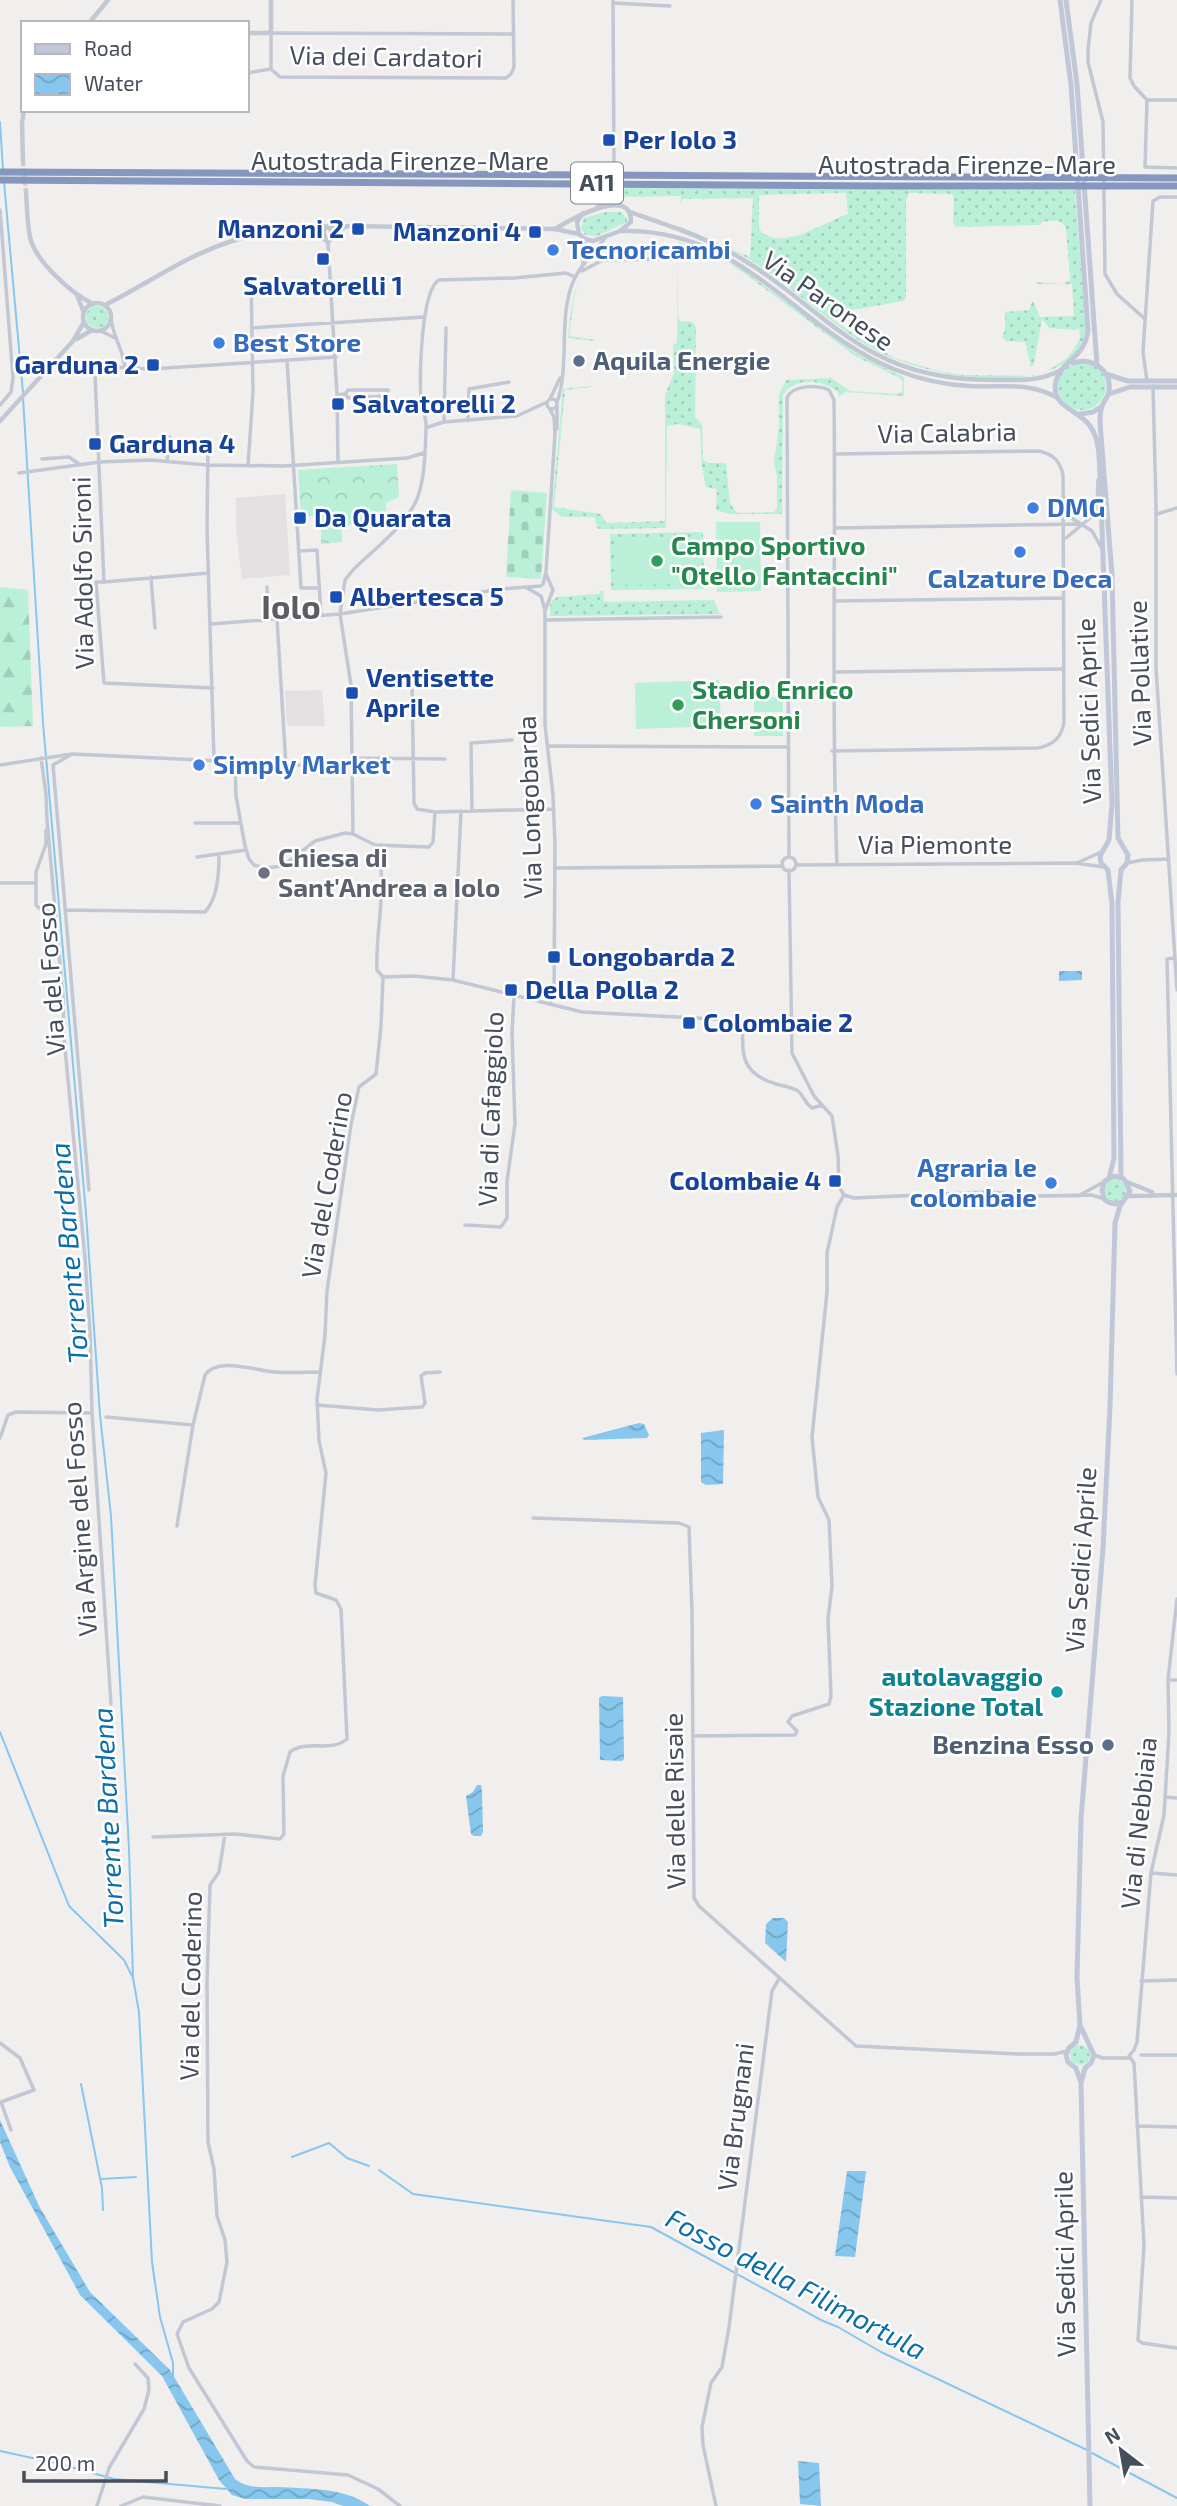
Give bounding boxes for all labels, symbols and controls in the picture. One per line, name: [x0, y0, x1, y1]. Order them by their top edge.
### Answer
legend: [21, 21, 248, 112]
text: Road: [84, 35, 132, 60]
street label: Via dei Cardatori: [289, 38, 483, 73]
text: Water: [84, 70, 143, 95]
place label: Per Iolo 3: [623, 123, 737, 154]
marker: Per Iolo 3: [601, 132, 617, 148]
street label: Autostrada Firenze-Mare: [251, 144, 549, 175]
street label: Autostrada Firenze-Mare: [818, 148, 1116, 179]
road number: A11: [571, 162, 623, 204]
place label: Manzoni 2: [217, 212, 344, 243]
place label: Manzoni 4: [393, 215, 521, 246]
marker: Manzoni 2: [350, 221, 366, 237]
marker: Manzoni 4: [527, 224, 543, 240]
place label: Tecnoricambi: [567, 233, 731, 264]
marker: Tecnoricambi: [545, 242, 561, 258]
street label: Via Paronese: [757, 243, 900, 356]
marker: Salvatorelli 1: [315, 251, 331, 267]
place label: Salvatorelli 1: [243, 269, 403, 300]
place label: Best Store: [233, 326, 361, 357]
marker: Best Store: [211, 335, 227, 351]
place label: Aquila Energie: [593, 344, 770, 375]
place label: Garduna 2: [14, 348, 139, 379]
marker: Aquila Energie: [571, 353, 587, 369]
marker: Garduna 2: [145, 357, 161, 373]
place label: Salvatorelli 2: [352, 387, 516, 418]
marker: Salvatorelli 2: [330, 396, 346, 412]
street label: Via Calabria: [877, 415, 1017, 448]
place label: Garduna 4: [109, 427, 235, 458]
marker: Garduna 4: [87, 436, 103, 452]
street label: Via Adolfo Sironi: [64, 476, 99, 670]
place label: DMG: [1047, 491, 1105, 522]
marker: DMG: [1025, 500, 1041, 516]
place label: Da Quarata: [314, 501, 452, 533]
marker: Da Quarata: [292, 510, 308, 526]
place label: Campo Sportivo "Otello Fantaccini": [671, 529, 898, 590]
marker: Calzature Deca: [1012, 544, 1028, 560]
marker: Campo Sportivo "Otello Fantaccini": [649, 553, 665, 569]
place label: Calzature Deca: [928, 562, 1112, 593]
place label: Albertesca 5: [350, 580, 504, 611]
district label: Iolo: [261, 586, 321, 626]
marker: Albertesca 5: [328, 589, 344, 605]
street label: Via Pollative: [1120, 600, 1157, 747]
street label: Via Sedici Aprile: [1069, 617, 1106, 805]
place label: Ventisette Aprile: [366, 661, 494, 722]
place label: Stadio Enrico Chersoni: [692, 673, 854, 734]
marker: Ventisette Aprile: [344, 685, 360, 701]
marker: Stadio Enrico Chersoni: [670, 697, 686, 713]
street label: Via Longobarda: [510, 715, 547, 899]
place label: Simply Market: [213, 748, 391, 780]
marker: Simply Market: [191, 757, 207, 773]
place label: Sainth Moda: [770, 787, 924, 818]
marker: Sainth Moda: [748, 796, 764, 812]
street label: Via Piemonte: [858, 828, 1012, 859]
place label: Chiesa di Sant'Andrea a Iolo: [278, 841, 500, 902]
marker: Chiesa di Sant'Andrea a Iolo: [256, 865, 272, 881]
street label: Via del Fosso: [29, 901, 70, 1057]
place label: Longobarda 2: [568, 940, 735, 971]
marker: Longobarda 2: [546, 949, 562, 965]
place label: Della Polla 2: [525, 973, 679, 1004]
marker: Della Polla 2: [503, 982, 519, 998]
place label: Colombaie 2: [703, 1006, 853, 1037]
street label: Via di Cafaggiolo: [471, 1011, 508, 1207]
marker: Colombaie 2: [681, 1015, 697, 1031]
street label: Via del Coderino: [294, 1089, 357, 1281]
water label: Torrente Bardena: [41, 1141, 95, 1365]
place label: Agraria le colombaie: [910, 1151, 1037, 1212]
place label: Colombaie 4: [669, 1164, 821, 1195]
marker: Colombaie 4: [827, 1173, 843, 1189]
marker: Agraria le colombaie: [1043, 1175, 1059, 1191]
street label: Via Argine del Fosso: [55, 1401, 102, 1638]
street label: Via Sedici Aprile: [1058, 1466, 1101, 1654]
place label: autolavaggio Stazione Total: [869, 1660, 1043, 1721]
marker: autolavaggio Stazione Total: [1049, 1684, 1065, 1700]
water label: Torrente Bardena: [84, 1707, 130, 1930]
street label: Via delle Risaie: [656, 1712, 691, 1890]
place label: Benzina Esso: [932, 1728, 1094, 1759]
street label: Via di Nebbiaia: [1113, 1735, 1162, 1910]
marker: Benzina Esso: [1100, 1737, 1116, 1753]
street label: Via del Coderino: [172, 1891, 207, 2081]
street label: Via Brugnani: [710, 2041, 759, 2193]
street label: Via Sedici Aprile: [1046, 2171, 1081, 2357]
water label: Fosso della Filimortula: [661, 2200, 932, 2366]
north arrow: [1086, 2415, 1156, 2485]
text: N: [1100, 2422, 1124, 2448]
scale bar: [24, 2440, 166, 2484]
text: 200 m: [35, 2450, 95, 2475]

